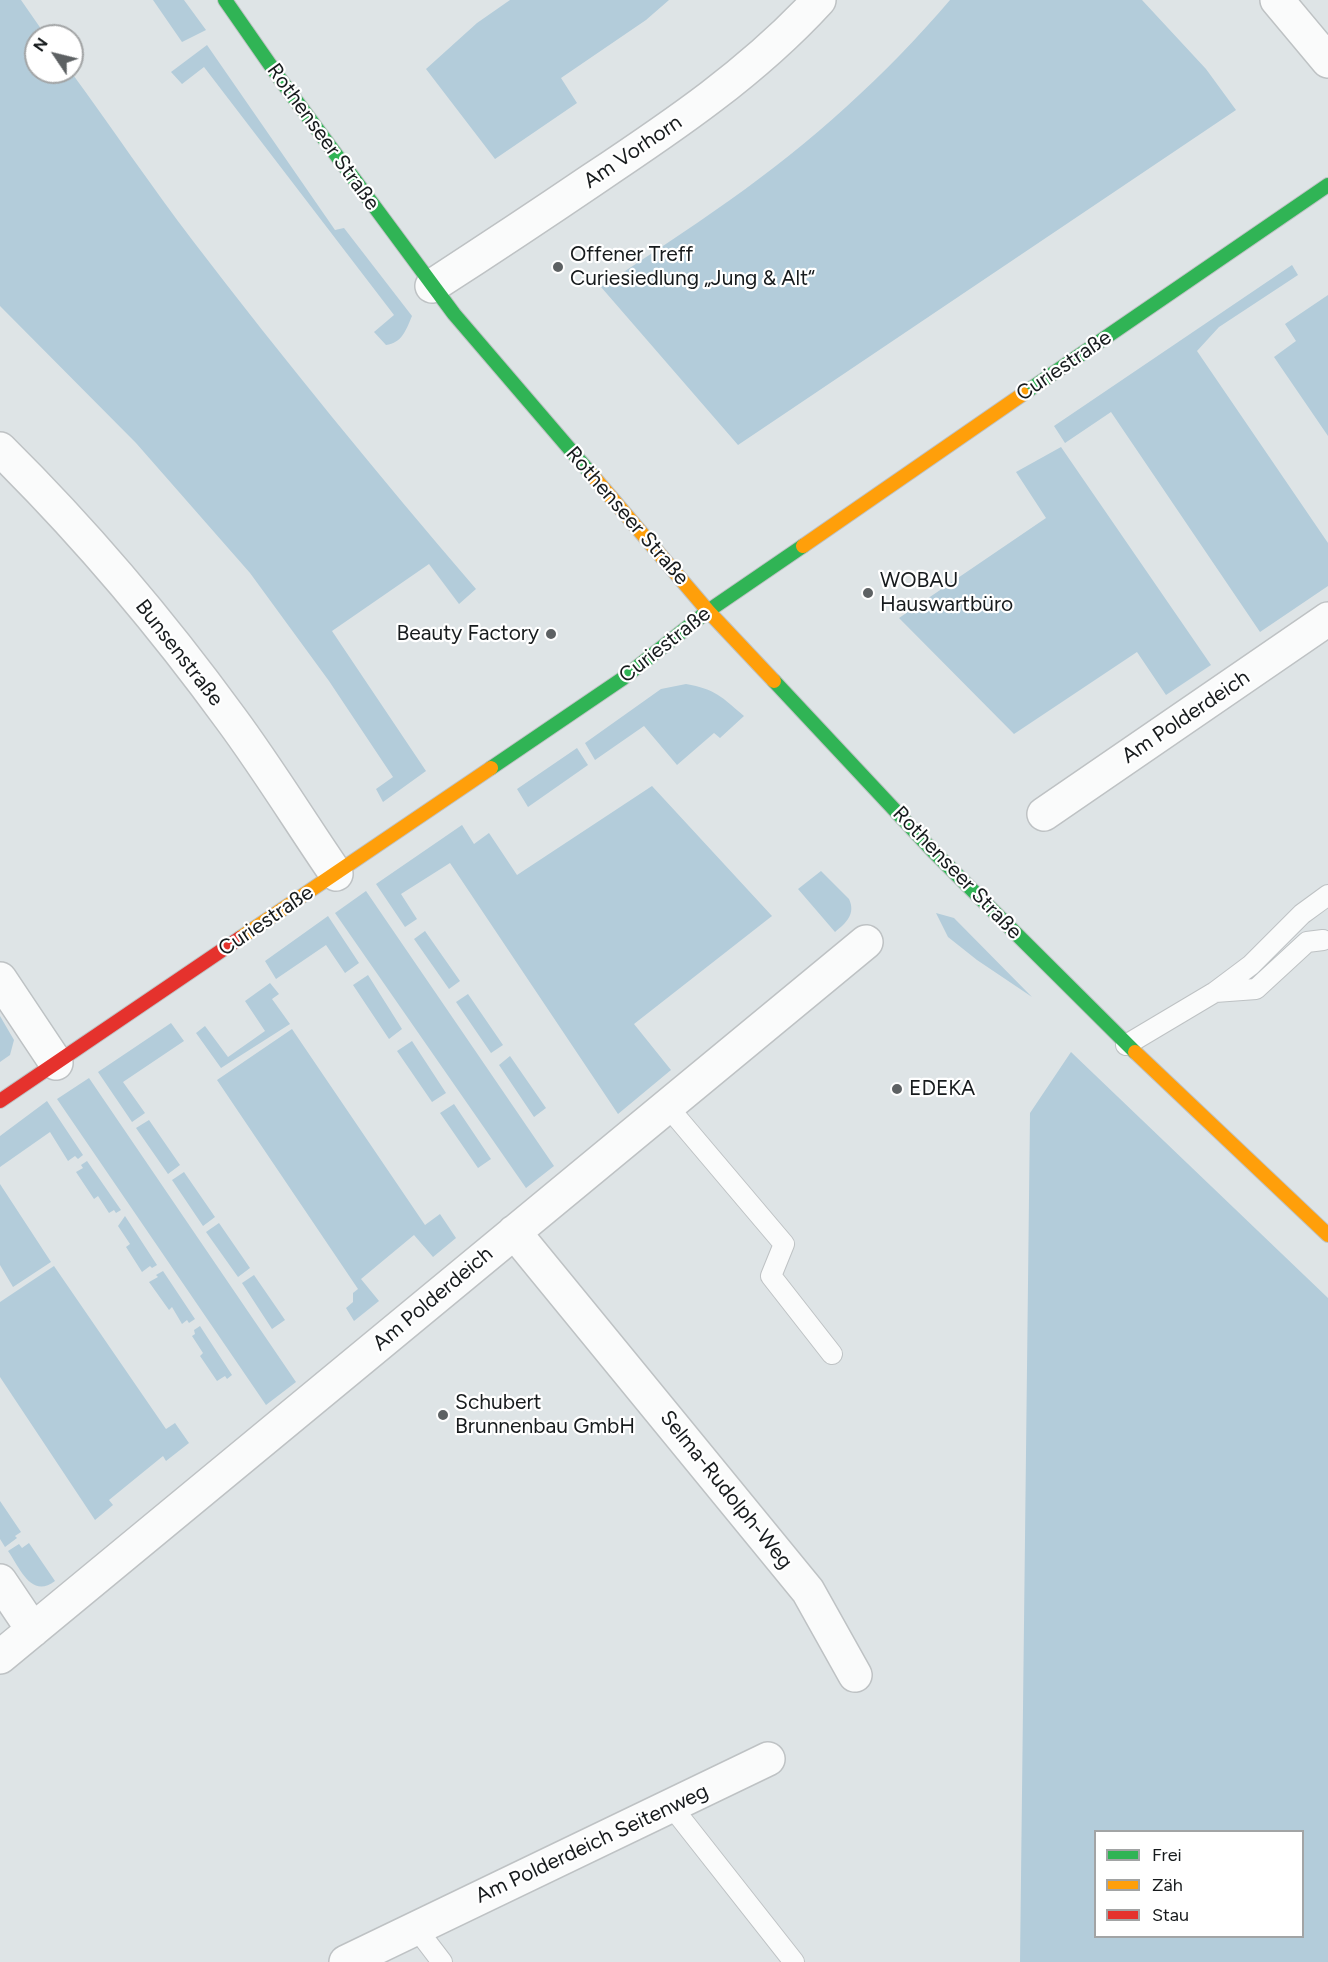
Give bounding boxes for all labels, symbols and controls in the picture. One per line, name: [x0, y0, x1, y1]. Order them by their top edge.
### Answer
north arrow: [24, 24, 84, 84]
text: N: [29, 34, 52, 55]
street label: Rothenseer Straße: [261, 59, 385, 215]
street label: Am Vorhorn: [579, 110, 687, 194]
place label: Offener Treff Curiesiedlung „Jung & Alt“: [570, 242, 815, 292]
marker: Offener Treff Curiesiedlung „Jung & Alt“: [551, 260, 565, 274]
street label: Curiestraße: [1012, 325, 1116, 407]
street label: Rothenseer Straße: [560, 442, 694, 590]
place label: WOBAU Hauswartbüro: [880, 568, 1013, 618]
marker: WOBAU Hauswartbüro: [861, 586, 875, 600]
street label: Bunsenstraße: [130, 595, 228, 711]
street label: Curiestraße: [614, 601, 716, 689]
place label: Beauty Factory: [397, 621, 539, 647]
marker: Beauty Factory: [544, 627, 558, 641]
street label: Am Polderdeich: [1117, 665, 1255, 769]
street label: Rothenseer Straße: [887, 801, 1027, 945]
street label: Curiestraße: [214, 880, 318, 962]
place label: EDEKA: [909, 1076, 975, 1102]
marker: EDEKA: [890, 1082, 904, 1096]
street label: Am Polderdeich: [368, 1242, 498, 1356]
place label: Schubert Brunnenbau GmbH: [455, 1390, 635, 1440]
street label: Selma-Rudolph-Weg: [654, 1406, 798, 1574]
marker: Schubert Brunnenbau GmbH: [436, 1408, 450, 1422]
street label: Am Polderdeich Seitenweg: [472, 1779, 712, 1909]
legend: [1094, 1830, 1304, 1938]
text: Frei: [1152, 1844, 1182, 1866]
text: Zäh: [1152, 1874, 1183, 1896]
text: Stau: [1152, 1904, 1189, 1926]

